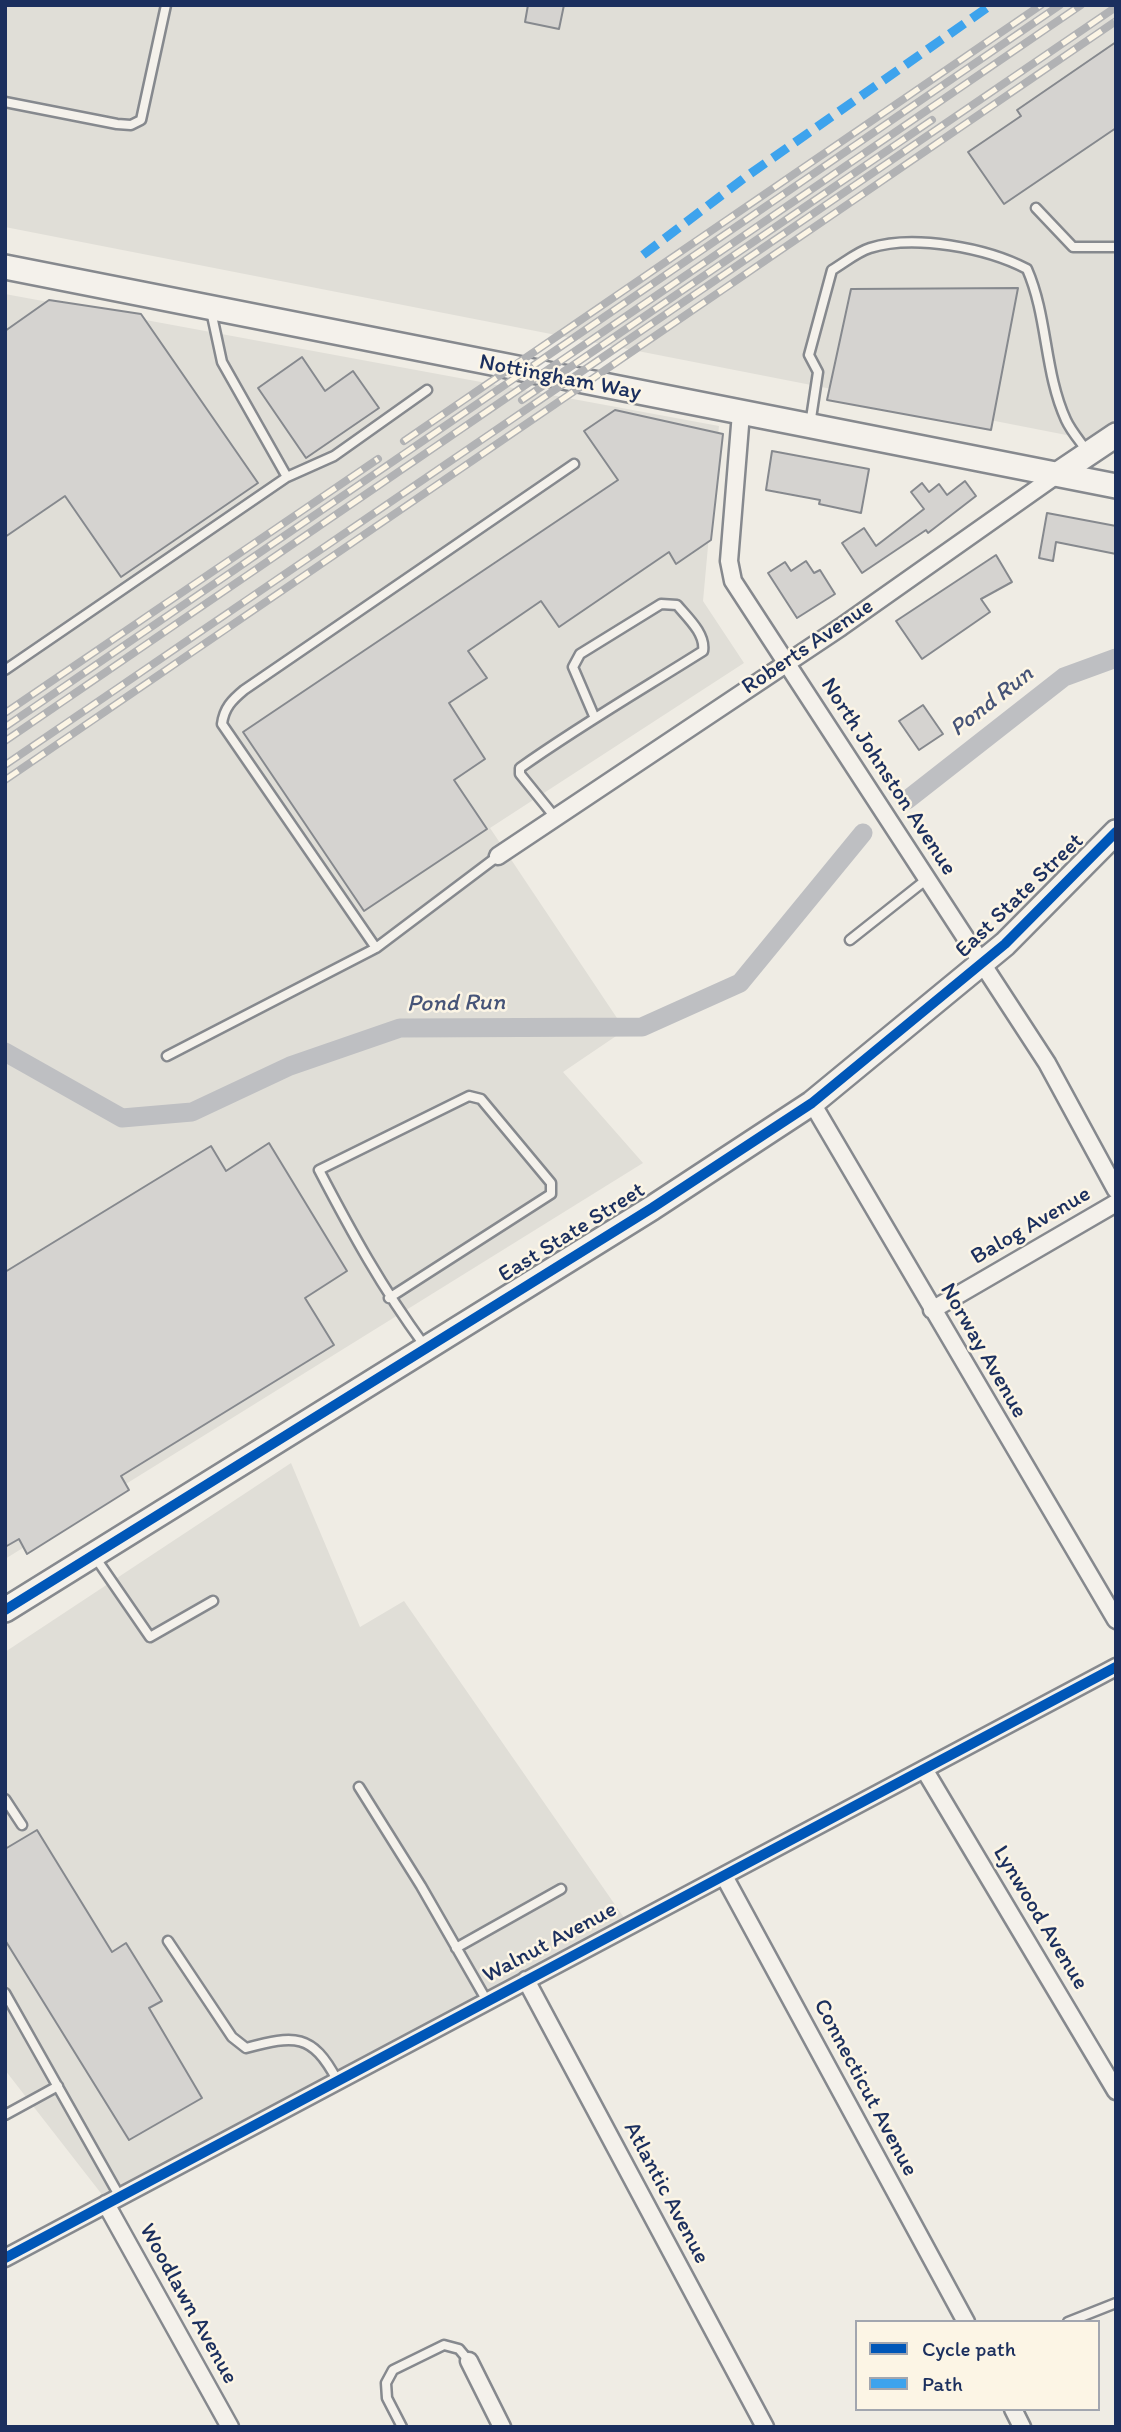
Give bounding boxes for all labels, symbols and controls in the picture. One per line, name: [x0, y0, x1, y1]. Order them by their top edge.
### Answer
street label: Nottingham Way: [477, 349, 643, 407]
street label: Roberts Avenue: [737, 593, 879, 701]
water label: Pond Run: [944, 660, 1040, 744]
street label: North Johnston Avenue: [814, 673, 962, 881]
street label: East State Street: [950, 828, 1090, 964]
water label: Pond Run: [407, 989, 505, 1019]
street label: East State Street: [494, 1177, 650, 1289]
street label: Balog Avenue: [966, 1181, 1096, 1271]
street label: Norway Avenue: [933, 1279, 1033, 1423]
street label: Lynwood Avenue: [986, 1841, 1094, 1995]
street label: Walnut Avenue: [478, 1896, 622, 1990]
street label: Connecticut Avenue: [807, 1995, 923, 2181]
street label: Atlantic Avenue: [617, 2117, 715, 2269]
street label: Woodlawn Avenue: [132, 2219, 244, 2389]
legend: [855, 2320, 1100, 2411]
text: Cycle path: [922, 2336, 1016, 2361]
text: Path: [922, 2371, 963, 2396]

